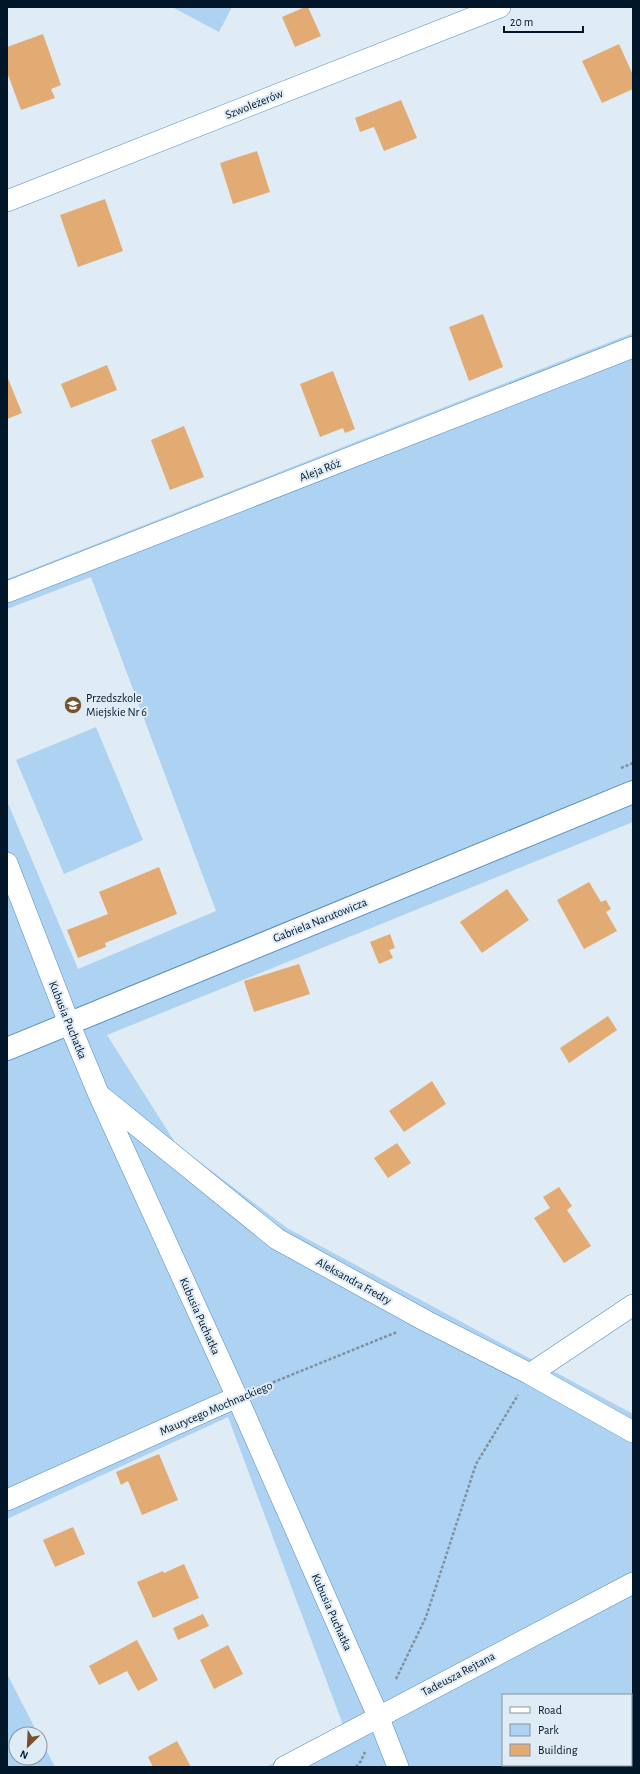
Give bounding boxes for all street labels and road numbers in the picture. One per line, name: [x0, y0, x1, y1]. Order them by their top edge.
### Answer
street label: Szwoleżerów: [224, 87, 284, 121]
street label: Aleja Róż: [298, 457, 343, 484]
street label: Gabriela Narutowicza: [271, 895, 369, 944]
street label: Kubusia Puchatka: [47, 979, 89, 1061]
street label: Aleksandra Fredry: [314, 1255, 394, 1307]
street label: Kubusia Puchatka: [178, 1276, 223, 1357]
street label: Maurycego Mochnackiego: [158, 1379, 275, 1438]
street label: Kubusia Puchatka: [310, 1572, 355, 1653]
street label: Tadeusza Rejtana: [419, 1649, 498, 1699]

